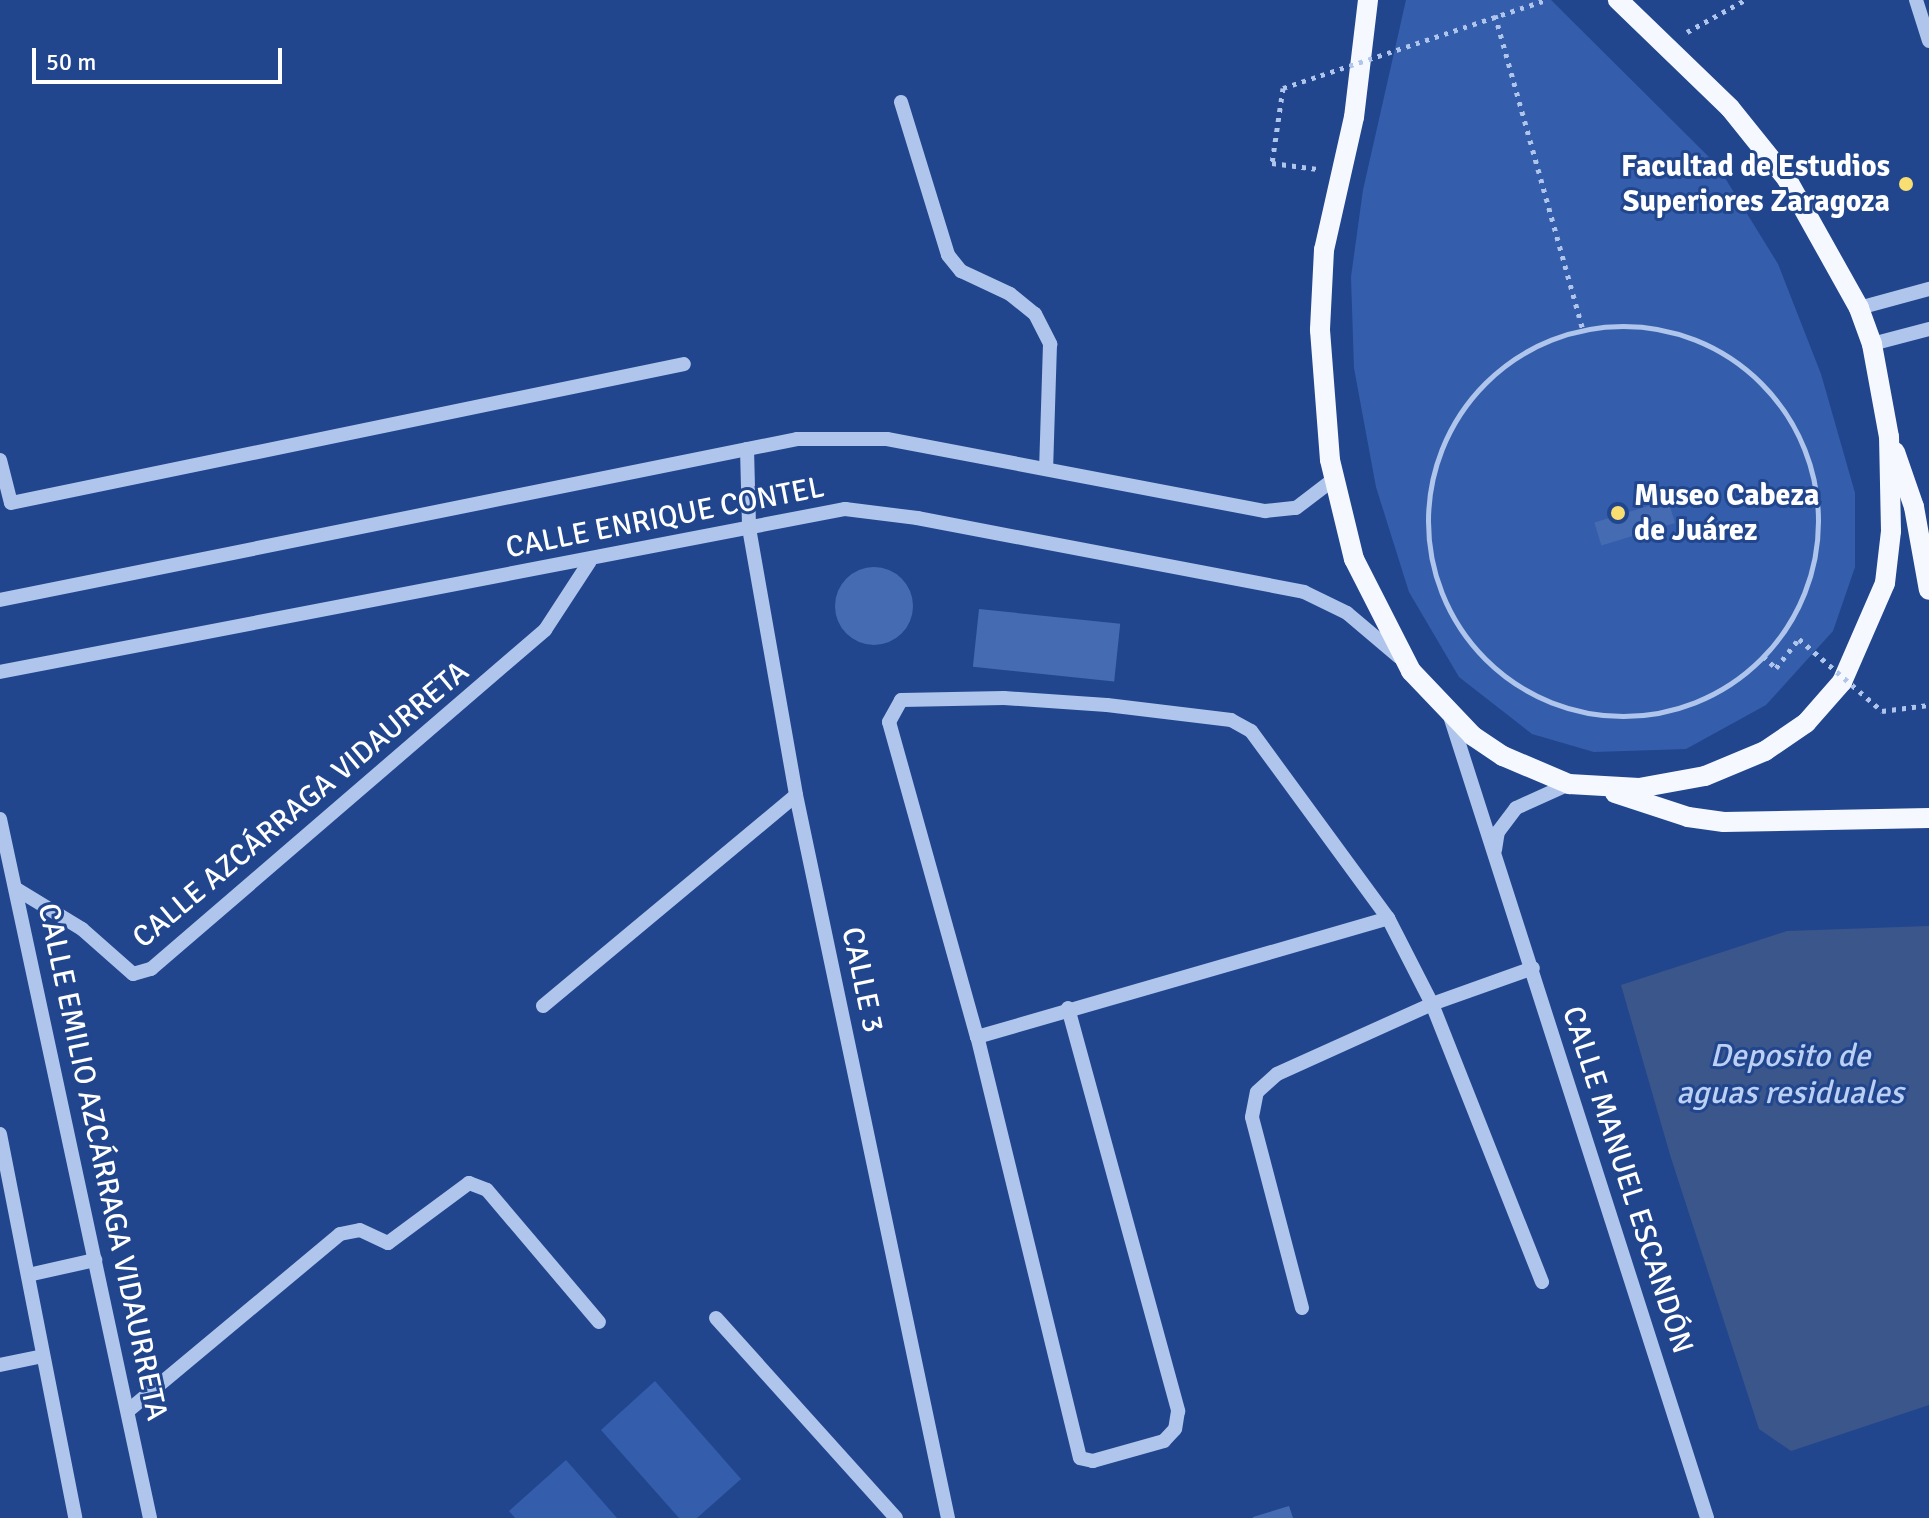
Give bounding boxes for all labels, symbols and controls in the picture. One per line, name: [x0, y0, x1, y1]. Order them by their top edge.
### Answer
scale bar: [36, 32, 286, 82]
text: 50 m: [46, 47, 96, 77]
place label: Facultad de Estudios Superiores Zaragoza: [1621, 149, 1890, 220]
marker: Facultad de Estudios Superiores Zaragoza: [1897, 175, 1915, 193]
street label: CALLE ENRIQUE CONTEL: [503, 469, 827, 567]
place label: Museo Cabeza de Juárez: [1634, 478, 1819, 548]
marker: Museo Cabeza de Juárez: [1609, 504, 1627, 522]
street label: CALLE AZCÁRRAGA VIDAURRETA: [126, 654, 476, 956]
street label: CALLE EMILIO AZCÁRRAGA VIDAURRETA: [30, 900, 174, 1424]
street label: CALLE 3: [833, 924, 891, 1036]
street label: CALLE MANUEL ESCANDÓN: [1554, 1002, 1700, 1358]
water label: Deposito de aguas residuales: [1676, 1038, 1904, 1113]

